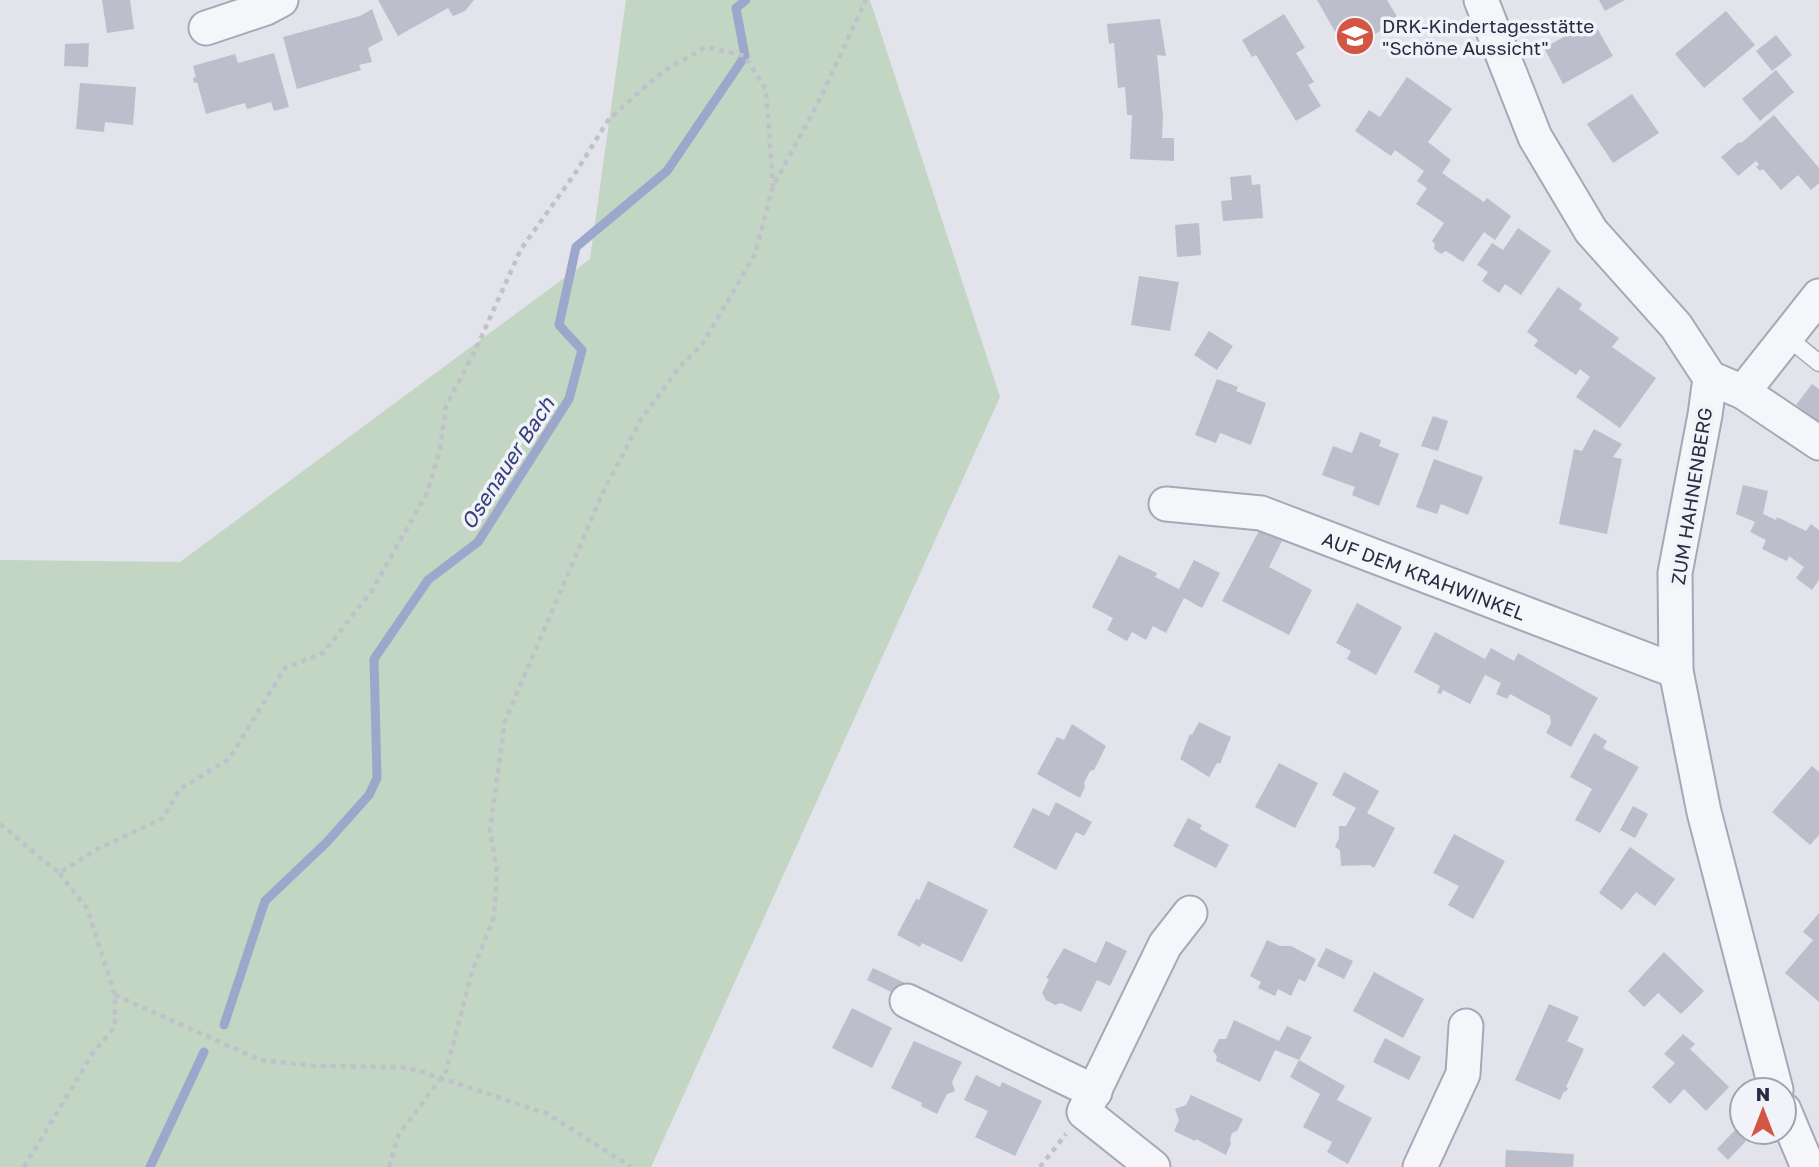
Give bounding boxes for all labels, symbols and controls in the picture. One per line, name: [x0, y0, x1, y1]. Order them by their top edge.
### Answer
place label: DRK-Kindertagesstätte "Schöne Aussicht": [1382, 14, 1594, 59]
school or university icon: DRK-Kindertagesstätte "Schöne Aussicht": [1334, 15, 1376, 57]
water label: Osenauer Bach: [455, 391, 560, 534]
street label: ZUM HAHNENBERG: [1666, 406, 1716, 586]
street label: AUF DEM KRAHWINKEL: [1319, 526, 1529, 624]
north arrow: [1728, 1076, 1798, 1146]
text: N: [1756, 1082, 1770, 1105]

